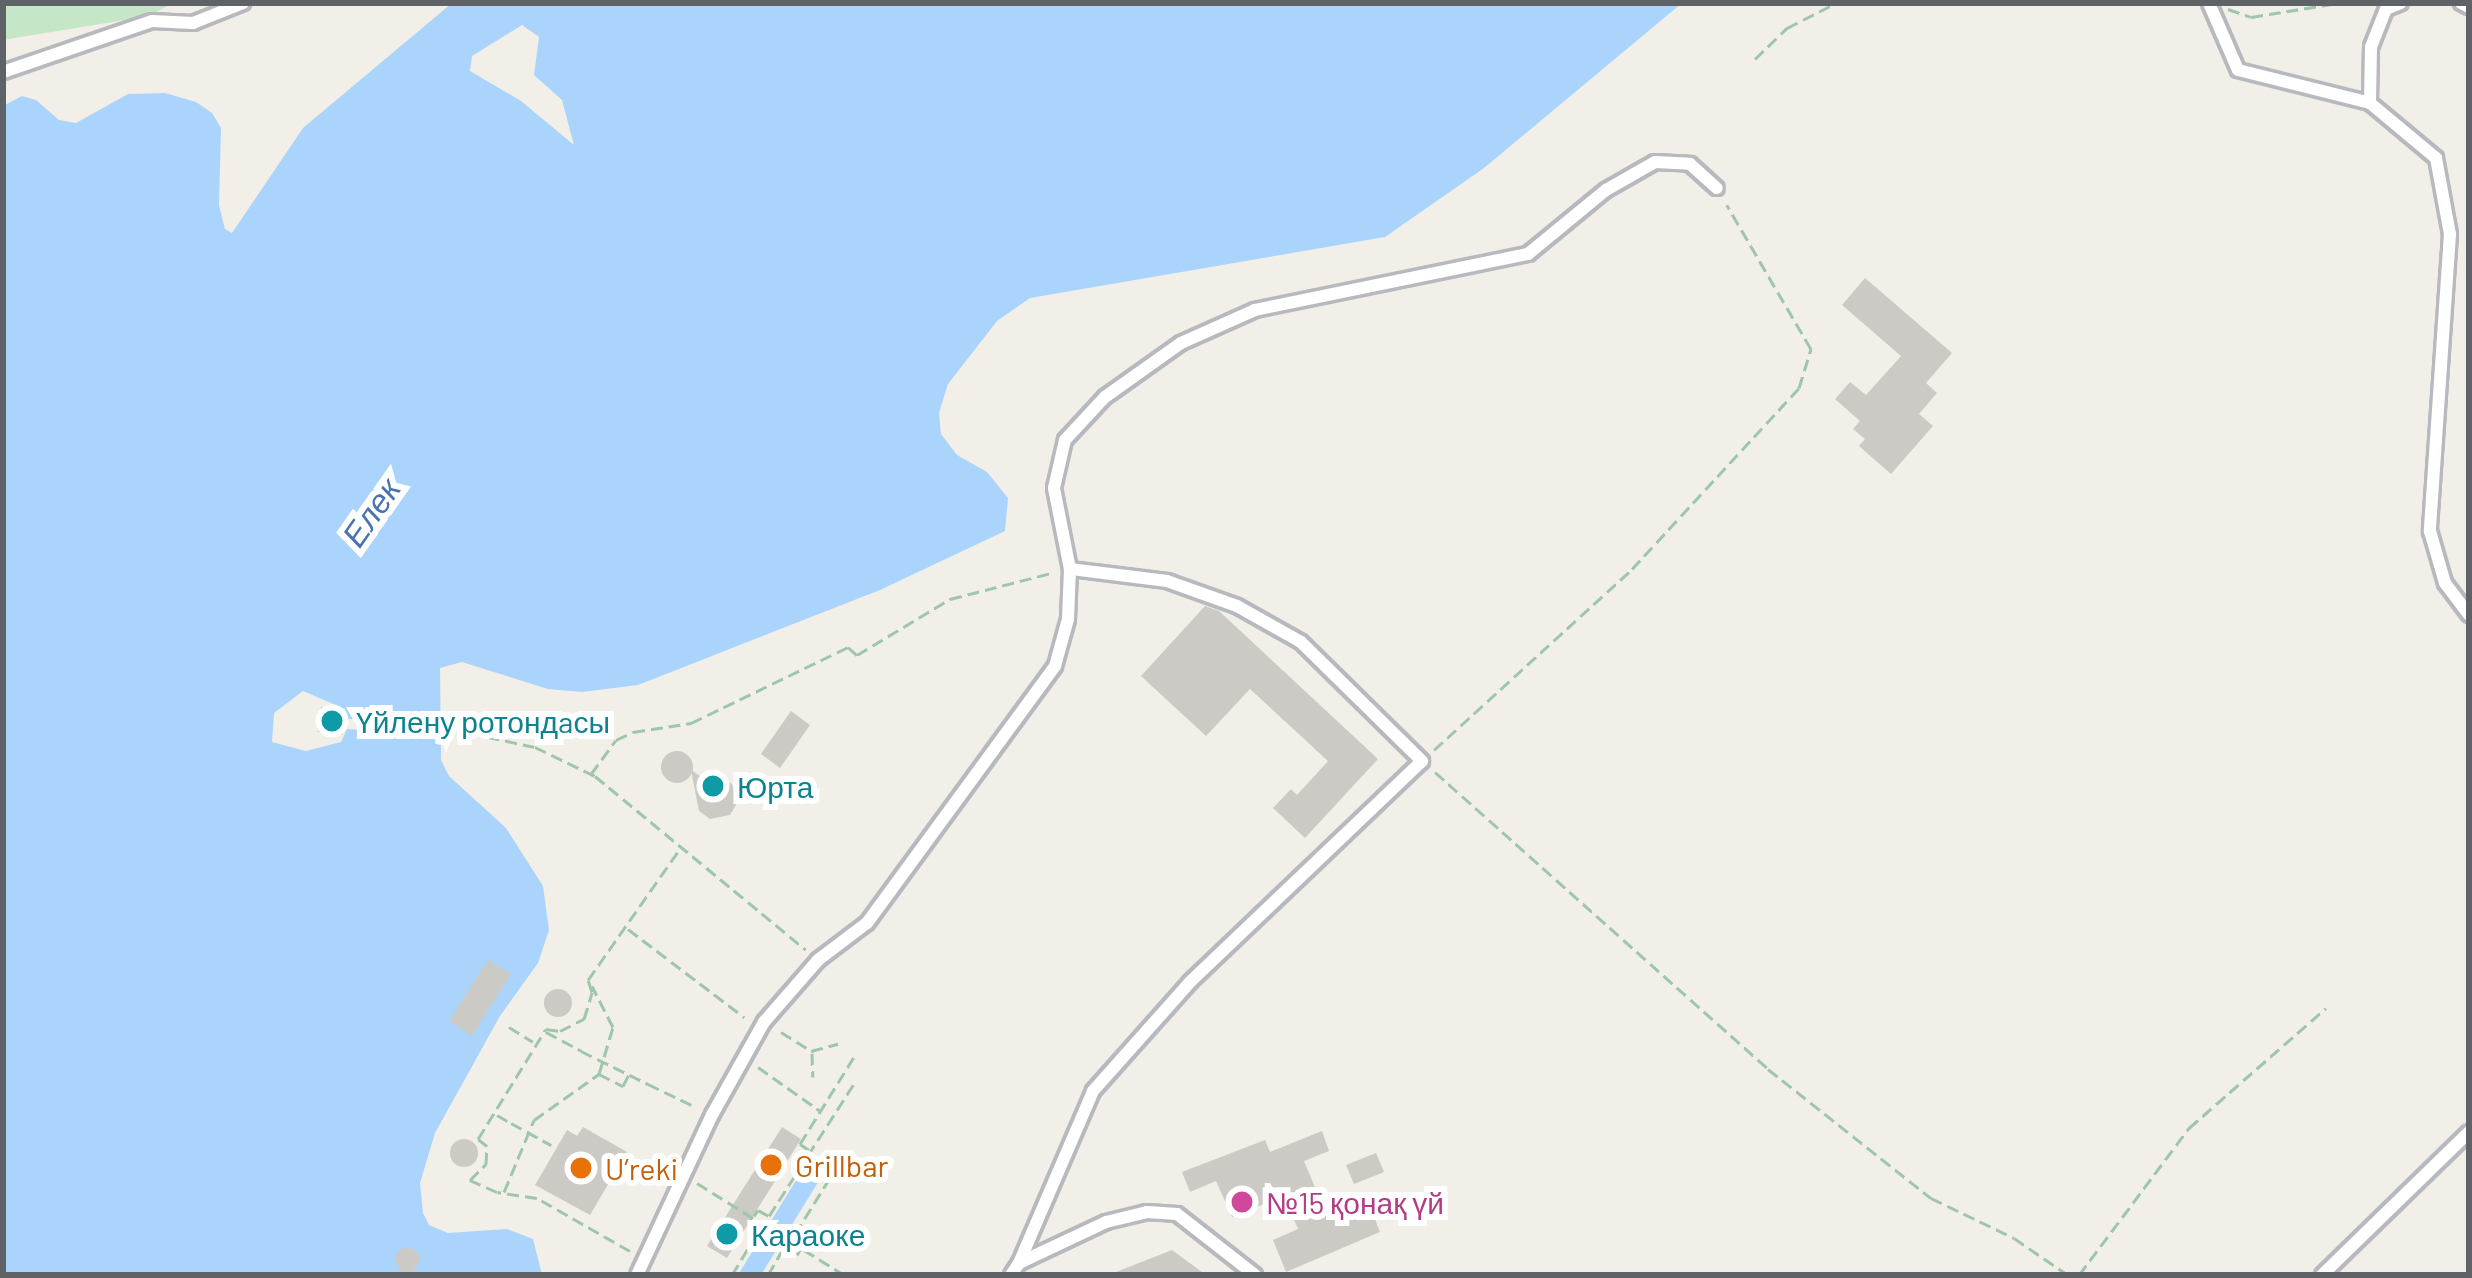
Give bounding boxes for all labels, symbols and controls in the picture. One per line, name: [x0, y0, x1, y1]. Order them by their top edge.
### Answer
water label: Елек: [333, 470, 409, 554]
place label: Үйлену ротондaсы: [356, 703, 610, 739]
marker: Үйлену ротондaсы: [319, 708, 345, 734]
place label: Юрта: [737, 768, 813, 804]
marker: Юрта: [700, 773, 726, 799]
place label: Grillbar: [795, 1147, 888, 1183]
place label: U’reki: [605, 1150, 678, 1186]
marker: Grillbar: [758, 1152, 784, 1178]
marker: U’reki: [568, 1155, 594, 1181]
place label: №15 қонақ үй: [1266, 1184, 1444, 1220]
marker: №15 қонақ үй: [1229, 1189, 1255, 1215]
place label: Караоке: [751, 1216, 865, 1252]
marker: Караоке: [714, 1221, 740, 1247]

